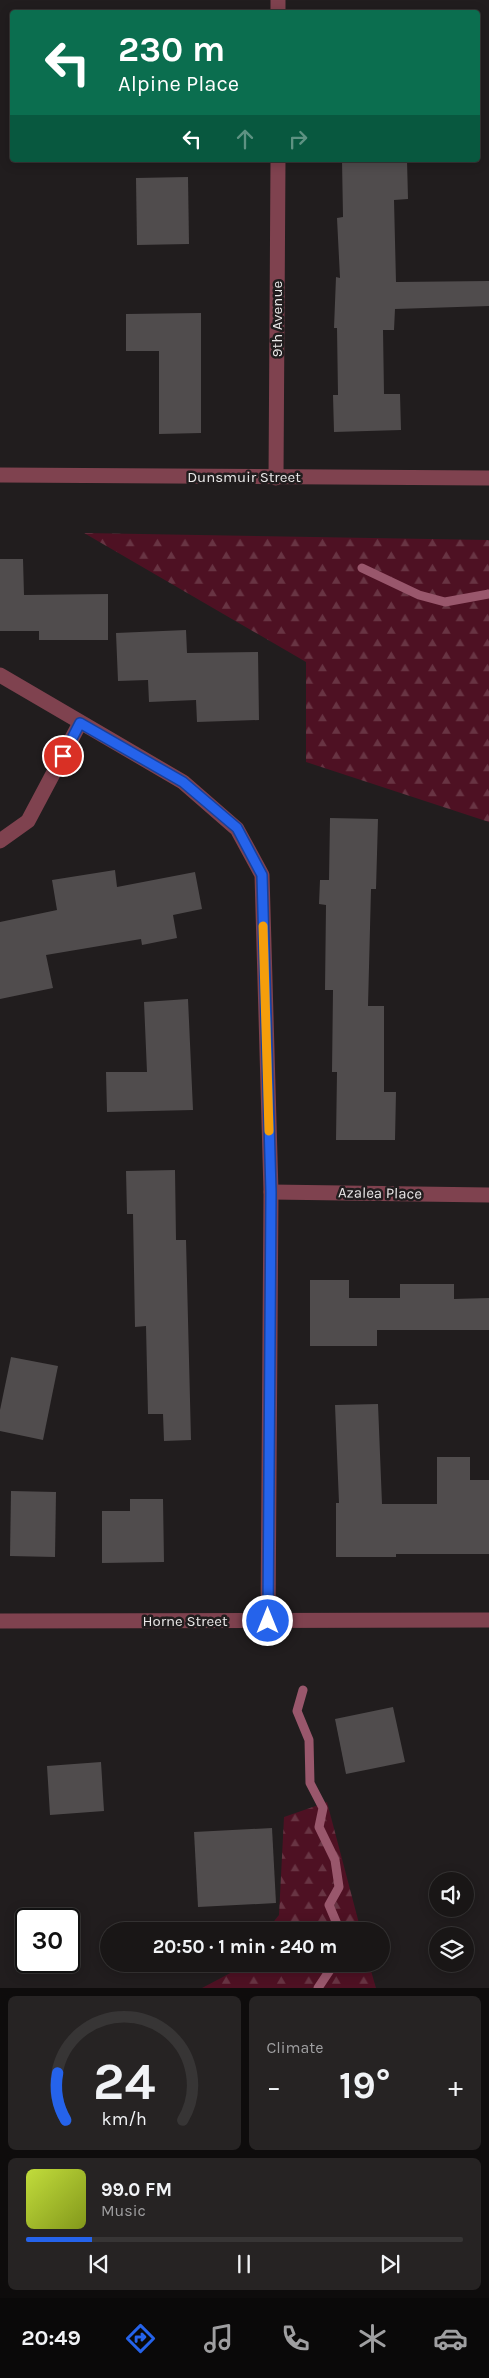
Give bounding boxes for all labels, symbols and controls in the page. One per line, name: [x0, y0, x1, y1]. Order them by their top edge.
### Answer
text: 230 m: [118, 29, 225, 70]
icon: left: [35, 30, 100, 95]
text: Alpine Place: [118, 71, 239, 97]
icon: left: [178, 125, 206, 153]
icon: ahead: [231, 125, 259, 153]
icon: right: [284, 125, 312, 153]
street label: 9th Avenue: [268, 281, 286, 357]
street label: Dunsmuir Street: [187, 468, 301, 486]
pin: [42, 735, 84, 777]
icon: arrive: [49, 742, 77, 770]
street label: Azalea Place: [338, 1183, 422, 1203]
position arrow: [241, 1594, 293, 1646]
street label: Horne Street: [142, 1612, 228, 1630]
map controls: [429, 1872, 474, 1972]
button: sound: [429, 1872, 474, 1917]
speed limit sign: 30: [15, 1908, 80, 1973]
button: layers: [429, 1927, 474, 1972]
text: 20:50 · 1 min · 240 m: [153, 1936, 337, 1958]
text: Climate: [267, 2038, 324, 2057]
text: 24: [93, 2051, 156, 2112]
text: 19°: [339, 2063, 391, 2108]
text: −: [267, 2070, 281, 2103]
text: +: [448, 2070, 463, 2103]
text: km/h: [102, 2109, 147, 2130]
text: 99.0 FM: [101, 2179, 172, 2201]
text: Music: [101, 2201, 146, 2220]
icon: previous: [85, 2250, 113, 2278]
icon: pause: [230, 2250, 258, 2278]
icon: next: [376, 2250, 404, 2278]
icon: directions: [123, 2321, 158, 2356]
icon: music: [201, 2321, 236, 2356]
icon: phone: [278, 2321, 313, 2356]
icon: climate: [355, 2321, 390, 2356]
icon: car: [433, 2321, 468, 2356]
text: 20:49: [21, 2325, 81, 2351]

